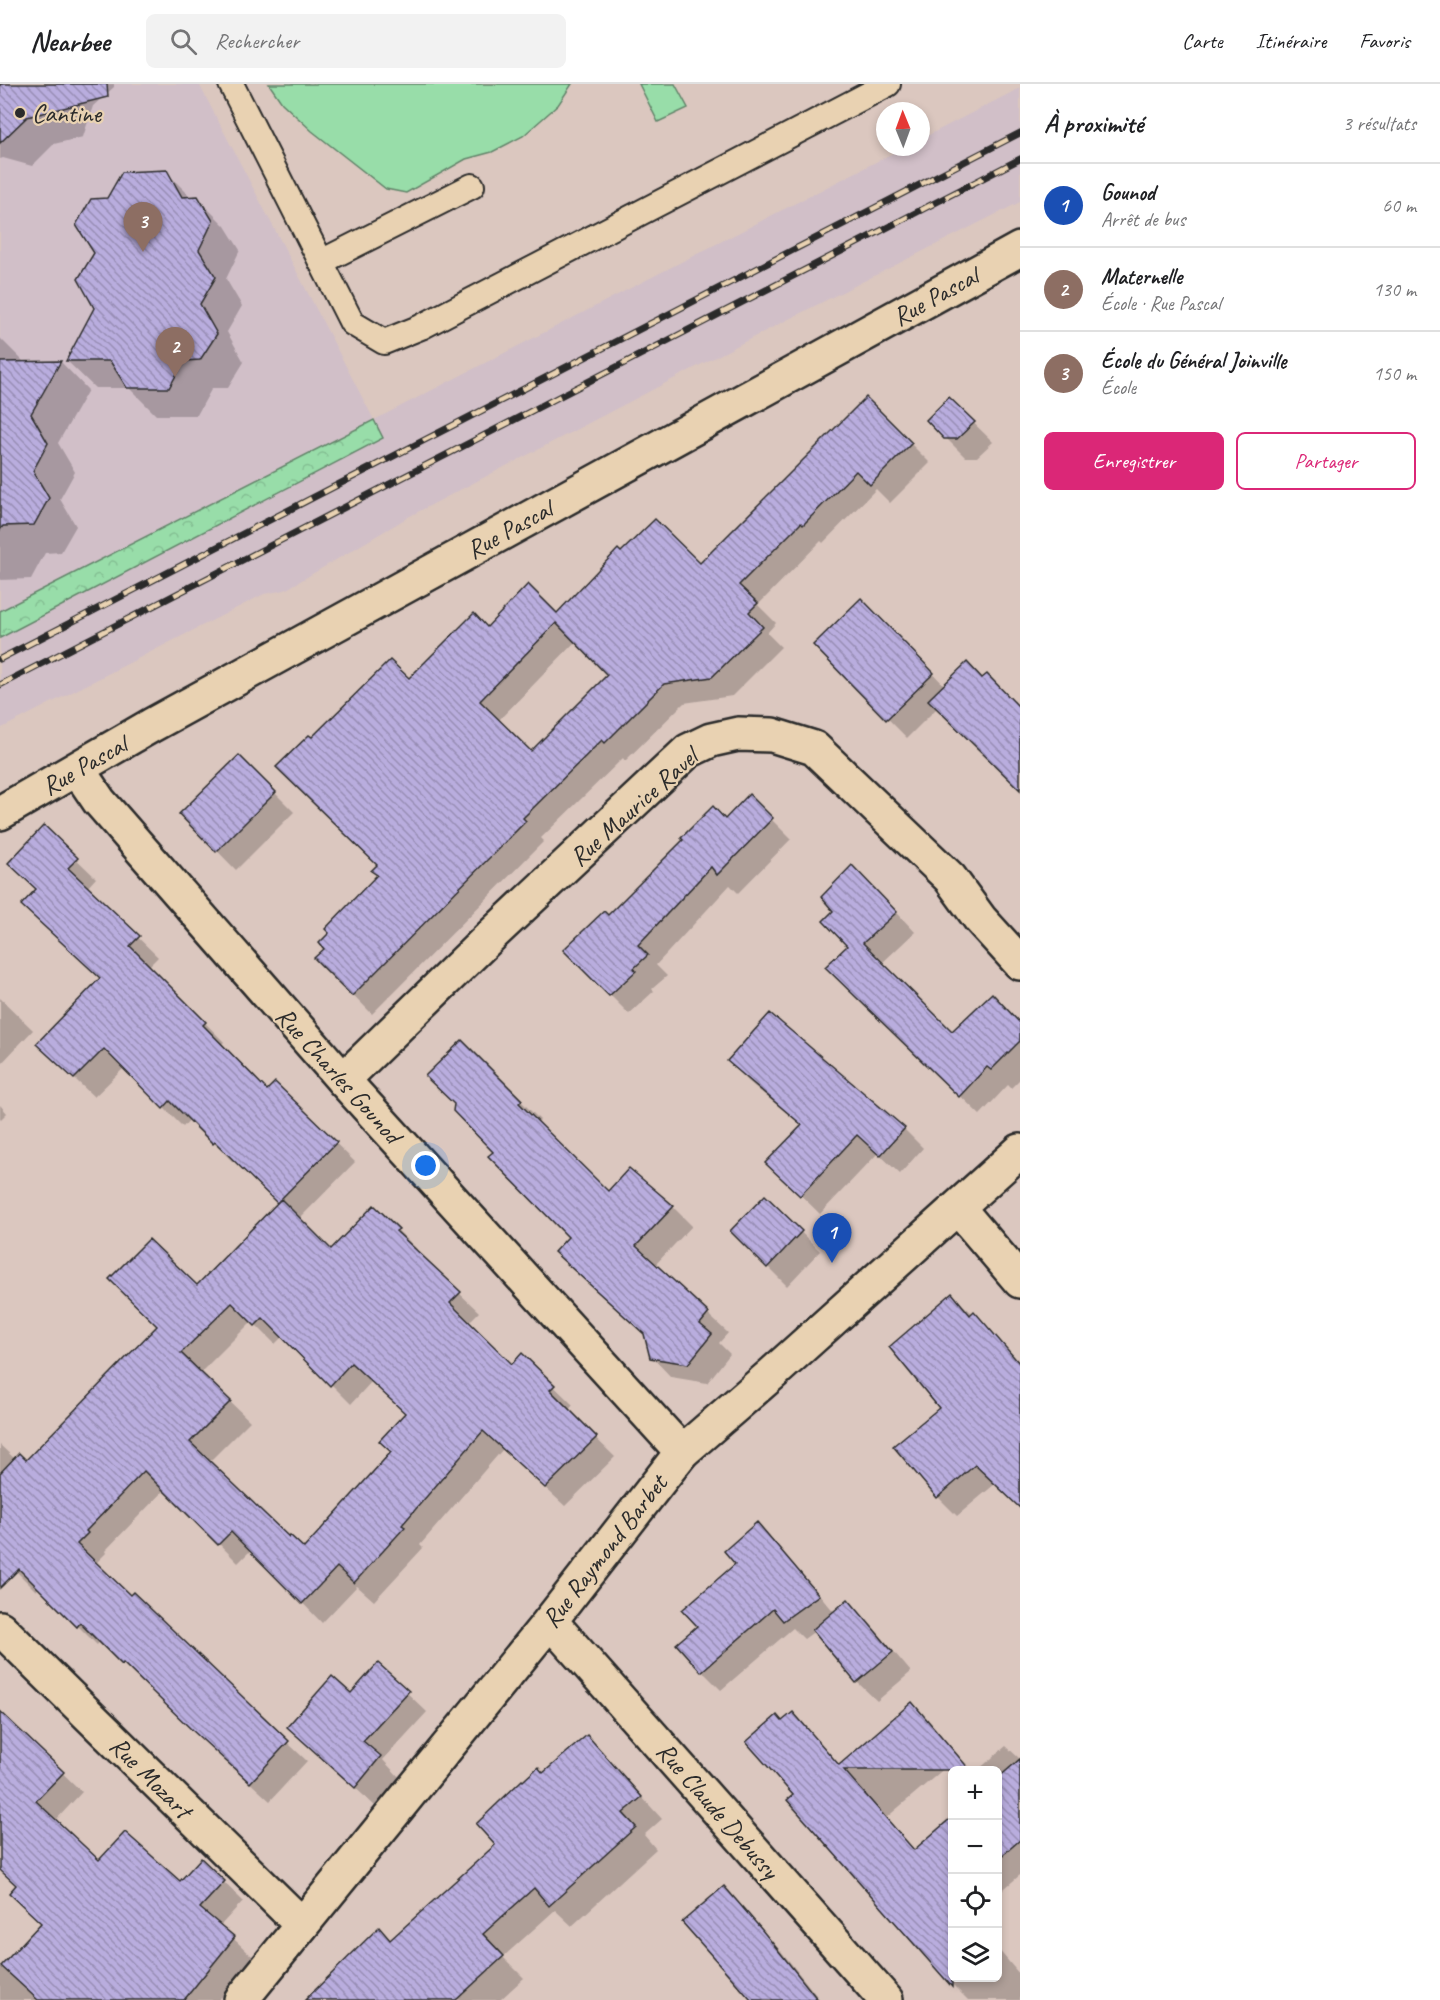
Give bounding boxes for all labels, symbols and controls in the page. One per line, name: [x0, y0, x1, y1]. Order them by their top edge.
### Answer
search box: [146, 14, 566, 68]
text: Nearbee: [30, 24, 110, 59]
icon: search: [167, 25, 200, 58]
text: Rechercher: [215, 27, 299, 55]
text: Carte: [1182, 28, 1223, 54]
text: Itinéraire: [1256, 28, 1326, 54]
text: Favoris: [1359, 28, 1410, 54]
place label: Cantine: [32, 97, 103, 130]
north arrow: [876, 102, 930, 156]
marker: Cantine: [13, 106, 27, 120]
text: À proximité: [1044, 107, 1143, 140]
text: 3 résultats: [1343, 111, 1416, 136]
text: Gounod: [1101, 179, 1155, 207]
text: 1: [1059, 193, 1068, 218]
text: 60 m: [1382, 193, 1416, 218]
pin: 3: [124, 202, 162, 252]
text: Arrêt de bus: [1101, 207, 1185, 232]
street label: Rue Pascal: [887, 257, 988, 333]
text: Maternelle: [1101, 263, 1182, 291]
text: 2: [1059, 277, 1068, 302]
text: 130 m: [1373, 277, 1416, 302]
text: École · Rue Pascal: [1101, 291, 1221, 316]
pin: 2: [156, 328, 195, 377]
text: École du Général Joinville: [1101, 347, 1286, 375]
text: 3: [1059, 361, 1068, 386]
text: 150 m: [1373, 361, 1416, 386]
text: École: [1101, 375, 1136, 400]
button: Enregistrer: [1044, 432, 1224, 490]
button: Partager: [1236, 432, 1416, 490]
street label: Rue Pascal: [461, 490, 562, 566]
street label: Rue Pascal: [36, 726, 137, 803]
street label: Rue Maurice Ravel: [562, 738, 708, 874]
street label: Rue Charles Gounod: [269, 1000, 411, 1153]
your location: [411, 1151, 440, 1180]
pin: 1: [812, 1214, 852, 1263]
street label: Rue Raymond Barbet: [534, 1466, 676, 1634]
street label: Rue Mozart: [103, 1729, 201, 1828]
street label: Rue Claude Debussy: [649, 1735, 787, 1887]
map controls: [948, 1766, 1002, 1982]
button: +: [948, 1766, 1002, 1820]
button: −: [948, 1820, 1002, 1874]
button: locate: [948, 1874, 1002, 1928]
button: layers: [948, 1928, 1002, 1982]

